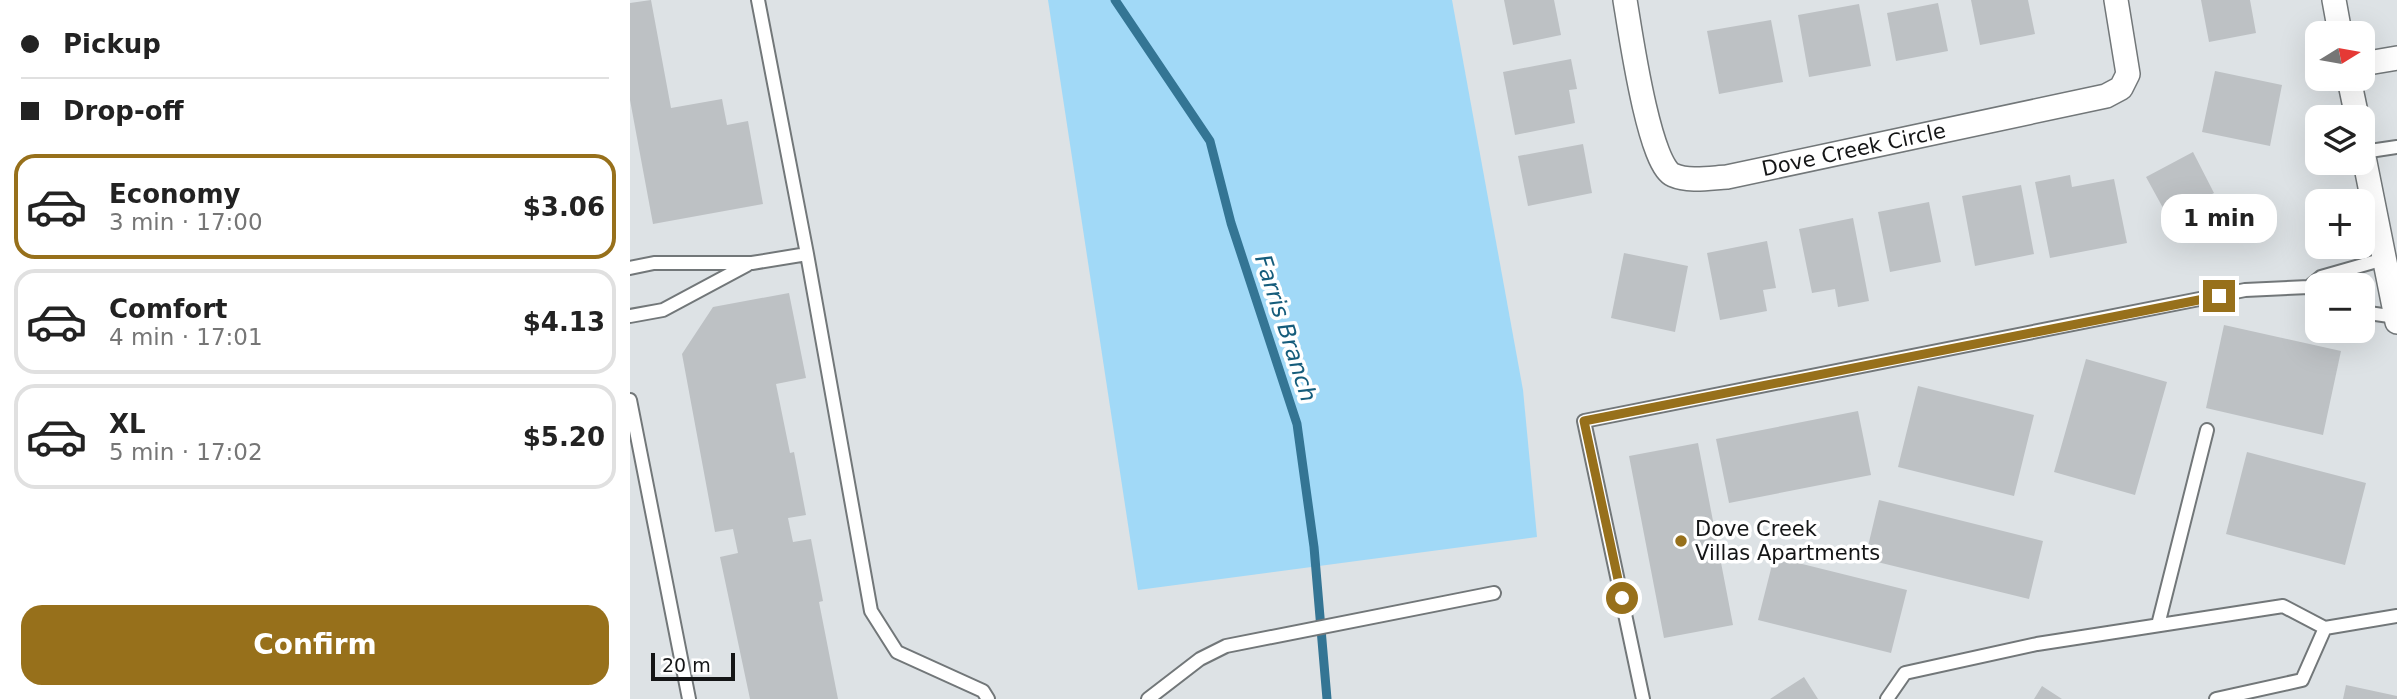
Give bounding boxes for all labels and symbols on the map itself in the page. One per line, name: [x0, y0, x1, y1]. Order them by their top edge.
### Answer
north arrow: [2305, 21, 2375, 91]
street label: Dove Creek Circle: [1759, 119, 1948, 181]
callout: 1 min: [2161, 194, 2277, 244]
water label: Farris Branch: [1250, 251, 1322, 405]
route end: [2203, 280, 2235, 312]
place label: Dove Creek Villas Apartments: [1695, 517, 1880, 565]
marker: Dove Creek Villas Apartments: [1673, 533, 1689, 549]
route start: [1606, 582, 1638, 614]
scale bar: [651, 650, 735, 682]

